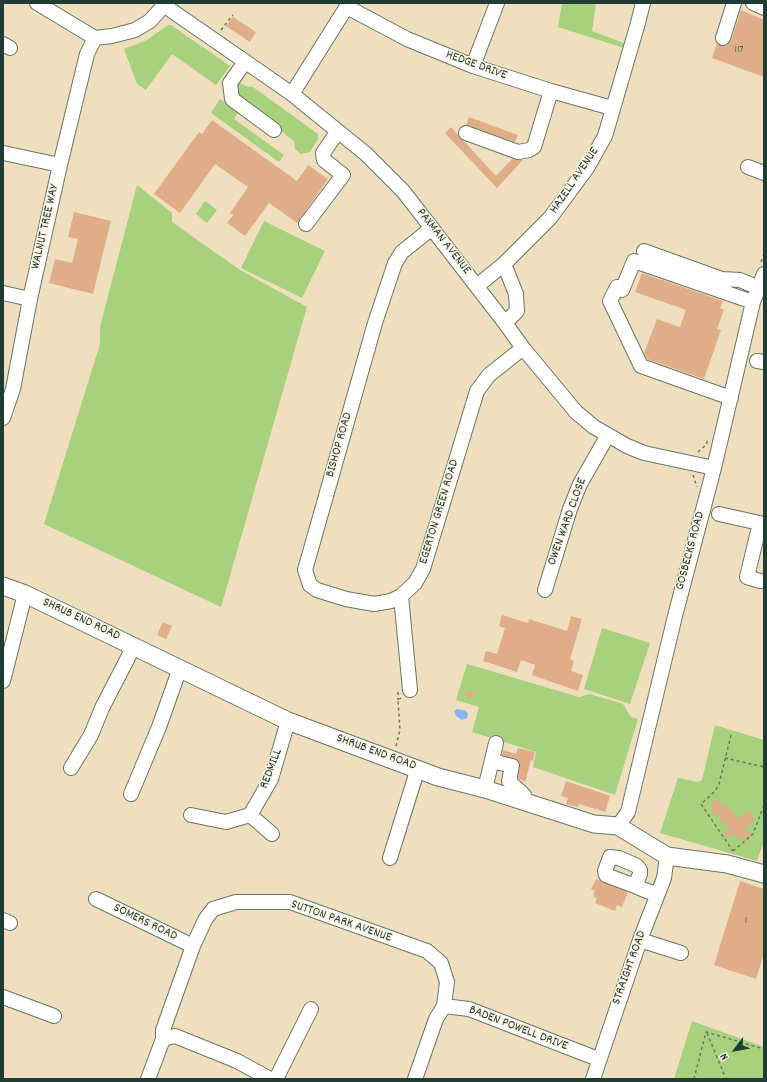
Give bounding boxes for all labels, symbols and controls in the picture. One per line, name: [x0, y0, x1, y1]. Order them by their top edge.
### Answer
house number: 117: [734, 43, 744, 57]
street label: HEDGE DRIVE: [443, 48, 509, 84]
street label: HAZELL AVENUE: [547, 145, 603, 217]
street label: WALNUT TREE WAY: [29, 183, 63, 271]
street label: PAXMAN AVENUE: [412, 206, 474, 278]
street label: BISHOP ROAD: [323, 411, 357, 479]
street label: EGERTON GREEN ROAD: [417, 458, 463, 566]
street label: OWEN WARD CLOSE: [545, 476, 591, 568]
street label: GOSBECKS ROAD: [673, 510, 709, 592]
street label: SHRUB END ROAD: [40, 595, 122, 645]
street label: SHRUB END ROAD: [334, 731, 418, 775]
street label: REDMILL: [257, 747, 287, 791]
street label: SUTTON PARK AVENUE: [289, 897, 393, 947]
street label: SOMERS ROAD: [110, 901, 180, 945]
house number: 1: [745, 914, 747, 928]
street label: STRAIGHT ROAD: [609, 929, 651, 1007]
street label: BADEN POWELL DRIVE: [466, 1003, 570, 1055]
north arrow: [715, 1030, 755, 1070]
text: N: [717, 1050, 733, 1063]

